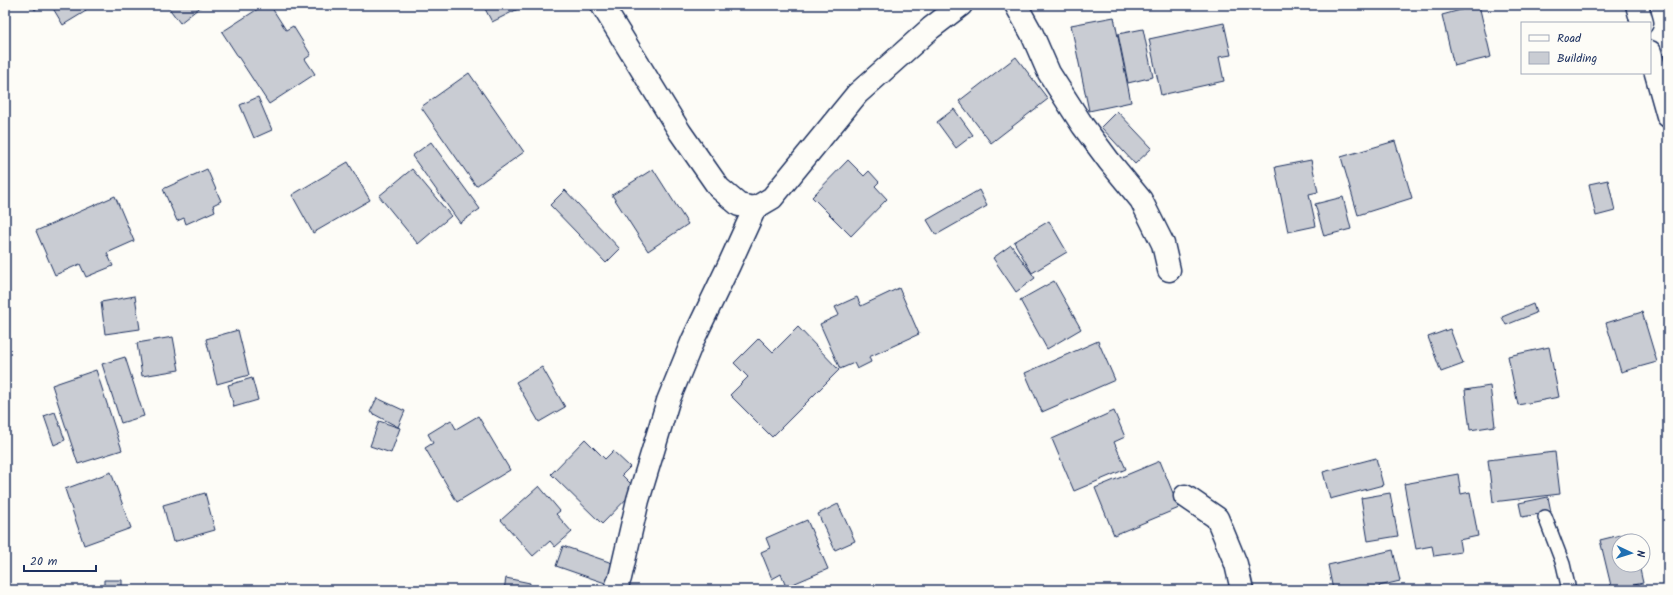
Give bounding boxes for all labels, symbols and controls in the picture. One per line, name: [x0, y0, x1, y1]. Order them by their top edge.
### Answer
legend: [1521, 22, 1651, 74]
text: Road: [1557, 29, 1582, 48]
text: Building: [1557, 49, 1597, 68]
north arrow: [1611, 533, 1651, 573]
scale bar: [24, 547, 96, 573]
text: N: [1631, 550, 1649, 558]
text: 20 m: [30, 552, 58, 571]

